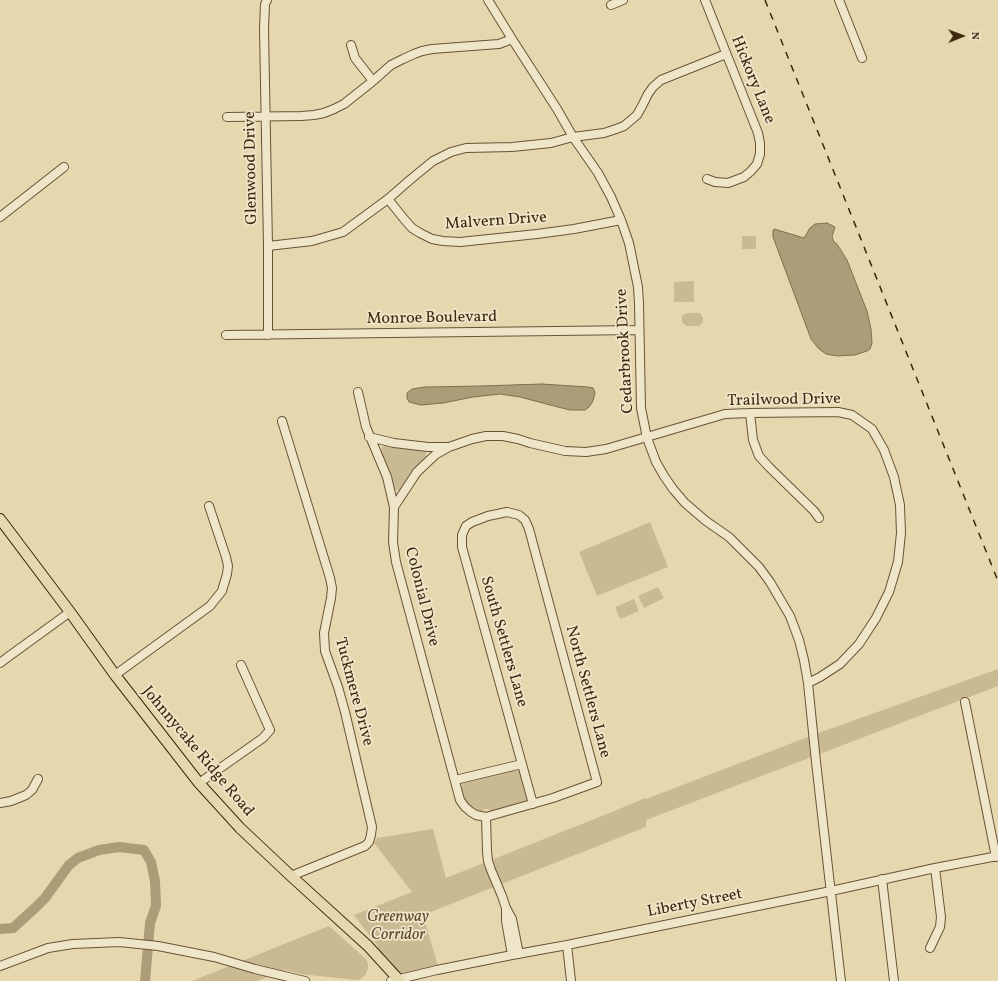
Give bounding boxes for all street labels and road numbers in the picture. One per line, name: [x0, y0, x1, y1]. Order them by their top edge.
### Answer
street label: Hickory Lane: [726, 33, 778, 127]
street label: Glenwood Drive: [241, 111, 263, 225]
street label: Malvern Drive: [444, 209, 548, 235]
street label: Cedarbrook Drive: [613, 288, 639, 414]
street label: Monroe Boulevard: [367, 308, 497, 330]
street label: Trailwood Drive: [727, 390, 841, 412]
street label: Colonial Drive: [399, 545, 443, 649]
street label: South Settlers Lane: [475, 574, 531, 710]
street label: North Settlers Lane: [560, 624, 614, 760]
street label: Tuckmere Drive: [329, 636, 377, 748]
street label: Johnnycake Ridge Road: [137, 683, 257, 821]
street label: Liberty Street: [646, 885, 744, 923]

